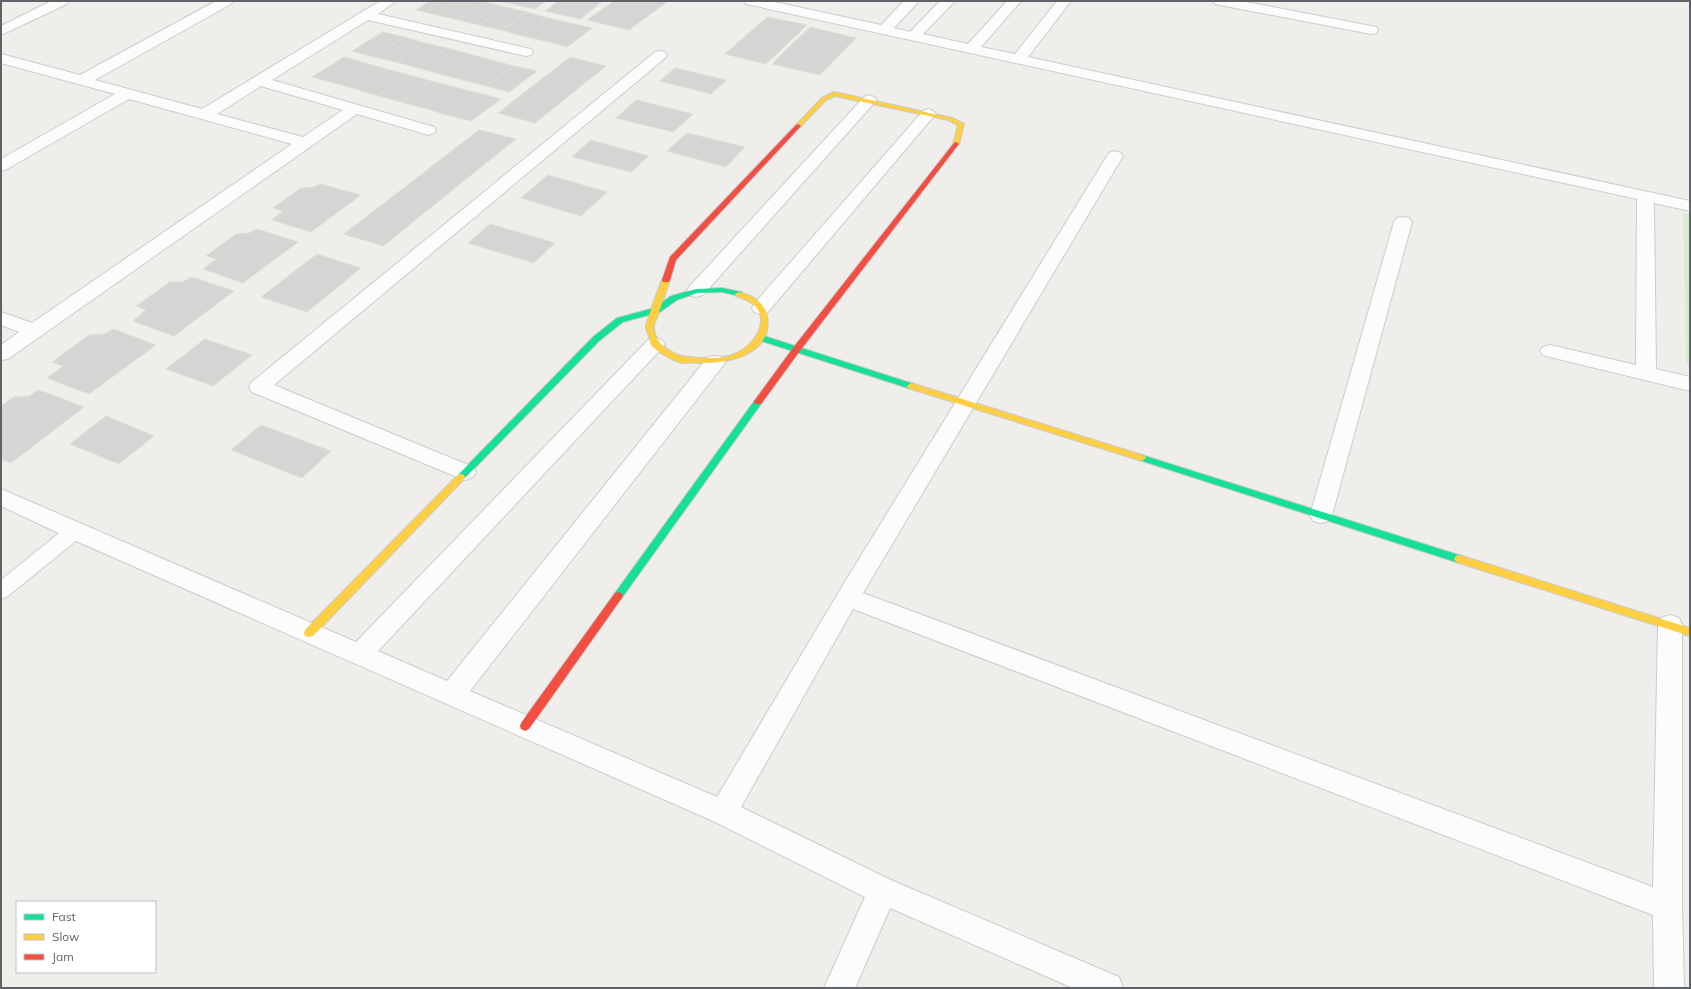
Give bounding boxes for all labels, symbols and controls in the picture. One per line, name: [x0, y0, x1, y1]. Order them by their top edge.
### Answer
legend: [16, 901, 156, 973]
text: Fast: [52, 909, 76, 924]
text: Slow: [52, 929, 80, 944]
text: Jam: [52, 949, 74, 964]

